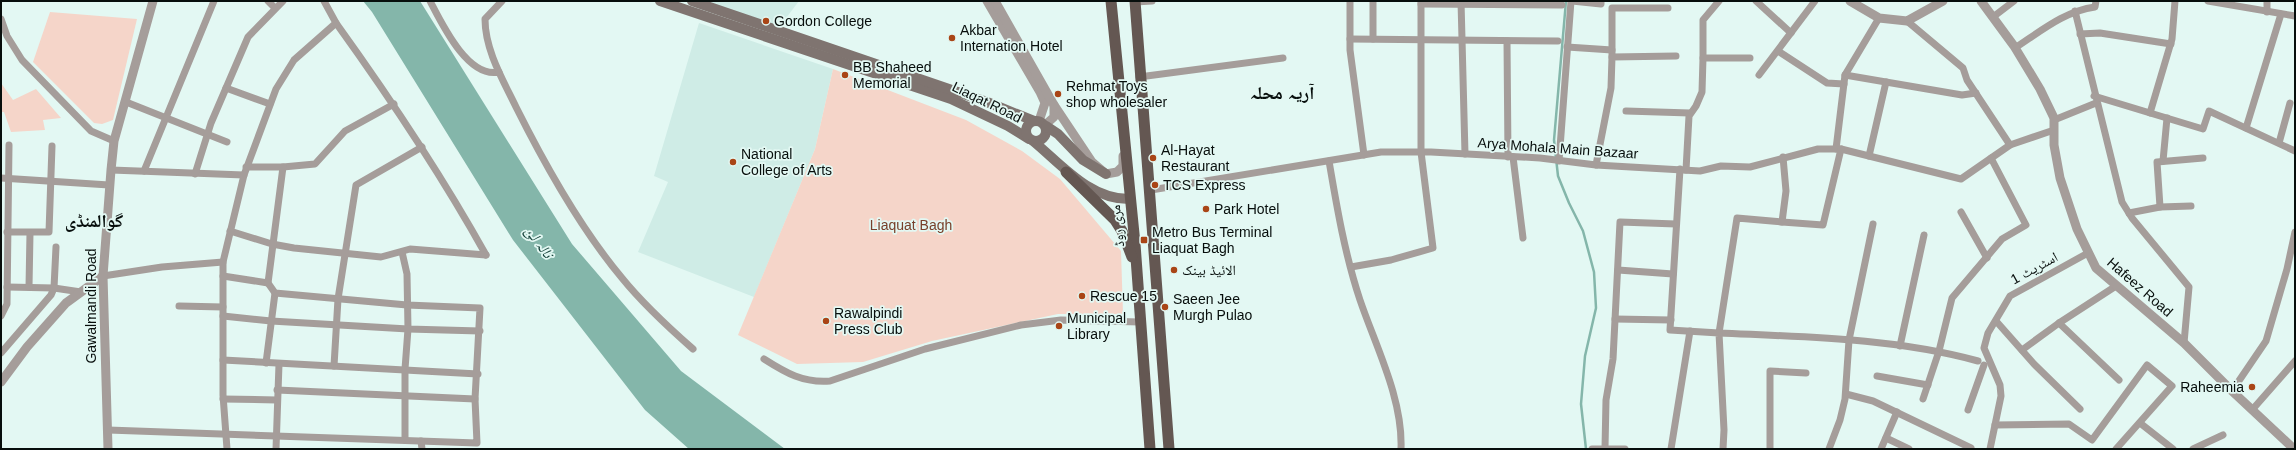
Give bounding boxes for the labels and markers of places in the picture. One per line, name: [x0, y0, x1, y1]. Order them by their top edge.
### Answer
place label: Gordon College: [774, 13, 872, 29]
marker: Gordon College: [761, 16, 771, 26]
place label: Akbar Internation Hotel: [960, 22, 1063, 54]
marker: Akbar Internation Hotel: [947, 33, 957, 43]
place label: BB Shaheed Memorial: [853, 59, 932, 91]
marker: BB Shaheed Memorial: [840, 70, 850, 80]
place label: Rehmat Toys shop wholesaler: [1066, 78, 1168, 110]
marker: Rehmat Toys shop wholesaler: [1053, 89, 1063, 99]
place label: Al-Hayat Restaurant: [1161, 142, 1230, 174]
place label: National College of Arts: [741, 146, 832, 178]
marker: Al-Hayat Restaurant: [1148, 153, 1158, 163]
marker: National College of Arts: [728, 157, 738, 167]
place label: TCS Express: [1163, 177, 1245, 193]
marker: TCS Express: [1150, 180, 1160, 190]
place label: Park Hotel: [1214, 201, 1279, 217]
marker: Park Hotel: [1201, 204, 1211, 214]
place label: Metro Bus Terminal Liaquat Bagh: [1152, 224, 1272, 256]
marker: Metro Bus Terminal Liaquat Bagh: [1139, 235, 1149, 245]
place label: الائیڈ بینک: [1182, 262, 1236, 278]
marker: الائیڈ بینک: [1169, 265, 1179, 275]
place label: Rescue 15: [1090, 288, 1157, 304]
marker: Rescue 15: [1077, 291, 1087, 301]
place label: Saeen Jee Murgh Pulao: [1173, 291, 1253, 323]
marker: Saeen Jee Murgh Pulao: [1160, 302, 1170, 312]
place label: Rawalpindi Press Club: [834, 305, 903, 337]
place label: Municipal Library: [1067, 310, 1126, 342]
marker: Rawalpindi Press Club: [821, 316, 831, 326]
marker: Municipal Library: [1054, 321, 1064, 331]
place label: Raheemia: [2180, 379, 2244, 395]
marker: Raheemia: [2247, 382, 2257, 392]

